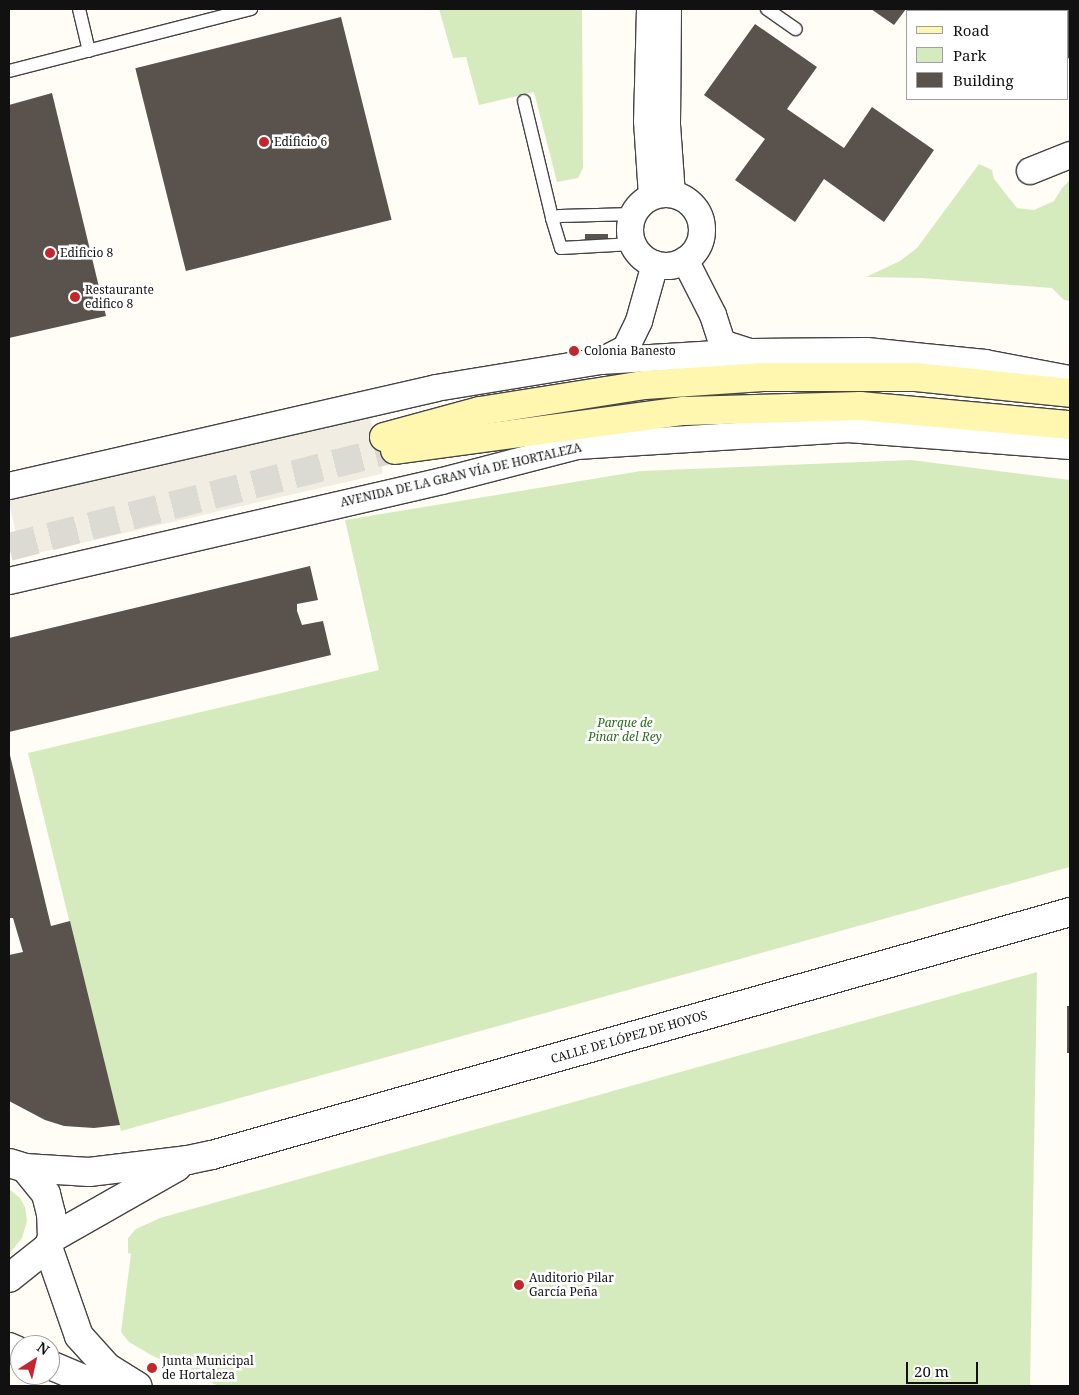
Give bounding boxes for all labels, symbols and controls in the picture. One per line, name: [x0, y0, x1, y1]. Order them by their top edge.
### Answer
legend: [906, 10, 1069, 100]
text: Road: [953, 20, 989, 40]
text: Park: [953, 45, 986, 65]
text: Building: [953, 70, 1014, 90]
place label: Edificio 6: [274, 135, 327, 149]
marker: Edificio 6: [258, 136, 270, 148]
place label: Edificio 8: [60, 246, 113, 260]
marker: Edificio 8: [44, 247, 56, 259]
place label: Restaurante edifico 8: [85, 283, 154, 311]
marker: Restaurante edifico 8: [69, 291, 81, 303]
place label: Colonia Banesto: [584, 344, 676, 358]
marker: Colonia Banesto: [568, 345, 580, 357]
street label: AVENIDA DE LA GRAN VÍA DE HORTALEZA: [339, 440, 583, 510]
park label: Parque de Pinar del Rey: [588, 716, 662, 744]
street label: CALLE DE LÓPEZ DE HOYOS: [549, 1008, 709, 1066]
place label: Auditorio Pilar García Peña: [529, 1271, 614, 1299]
marker: Auditorio Pilar García Peña: [513, 1279, 525, 1291]
north arrow: [10, 1335, 60, 1385]
text: N: [33, 1337, 53, 1359]
scale bar: [909, 1352, 982, 1384]
place label: Junta Municipal de Hortaleza: [162, 1354, 254, 1382]
text: 20 m: [914, 1361, 949, 1381]
marker: Junta Municipal de Hortaleza: [146, 1362, 158, 1374]

